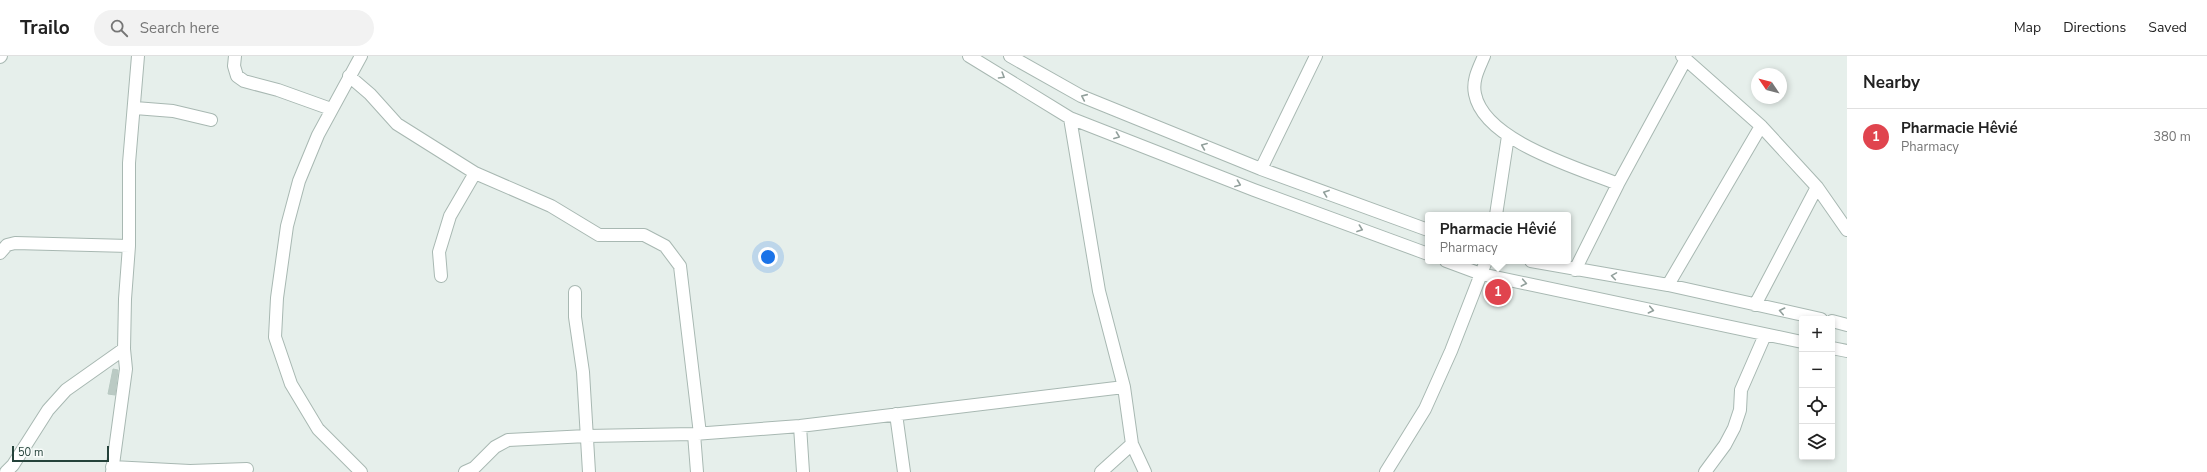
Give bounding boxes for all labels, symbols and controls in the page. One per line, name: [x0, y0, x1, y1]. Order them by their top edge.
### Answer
search box: [94, 10, 374, 46]
text: Trailo: [20, 15, 70, 41]
icon: search: [108, 17, 130, 39]
text: Search here: [140, 18, 219, 38]
text: Map: [2014, 18, 2041, 37]
text: Directions: [2063, 18, 2126, 37]
text: Saved: [2148, 18, 2187, 37]
north arrow: [1751, 68, 1787, 104]
text: Nearby: [1863, 71, 1920, 94]
one-way arrow: [998, 72, 1005, 79]
one-way arrow: [1081, 94, 1088, 102]
text: Pharmacie Hêvié: [1901, 118, 2018, 138]
text: 1: [1872, 128, 1880, 146]
text: 380 m: [2153, 128, 2191, 146]
one-way arrow: [1113, 132, 1120, 140]
text: Pharmacy: [1901, 138, 1959, 156]
one-way arrow: [1201, 143, 1209, 151]
one-way arrow: [1234, 179, 1241, 187]
one-way arrow: [1322, 189, 1329, 197]
popup: [1425, 212, 1571, 264]
text: Pharmacie Hêvié: [1440, 219, 1556, 239]
one-way arrow: [1356, 224, 1363, 233]
text: Pharmacy: [1440, 239, 1498, 257]
your location: [758, 247, 778, 267]
one-way arrow: [1611, 272, 1617, 281]
pin: 1: [1485, 277, 1511, 307]
one-way arrow: [1521, 278, 1527, 286]
one-way arrow: [1648, 305, 1654, 313]
one-way arrow: [1779, 307, 1786, 316]
map controls: [1799, 316, 1835, 460]
button: +: [1799, 316, 1835, 352]
button: −: [1799, 352, 1835, 388]
button: locate: [1799, 388, 1835, 424]
button: layers: [1799, 424, 1835, 460]
scale bar: [12, 444, 109, 463]
text: 50 m: [18, 445, 43, 460]

